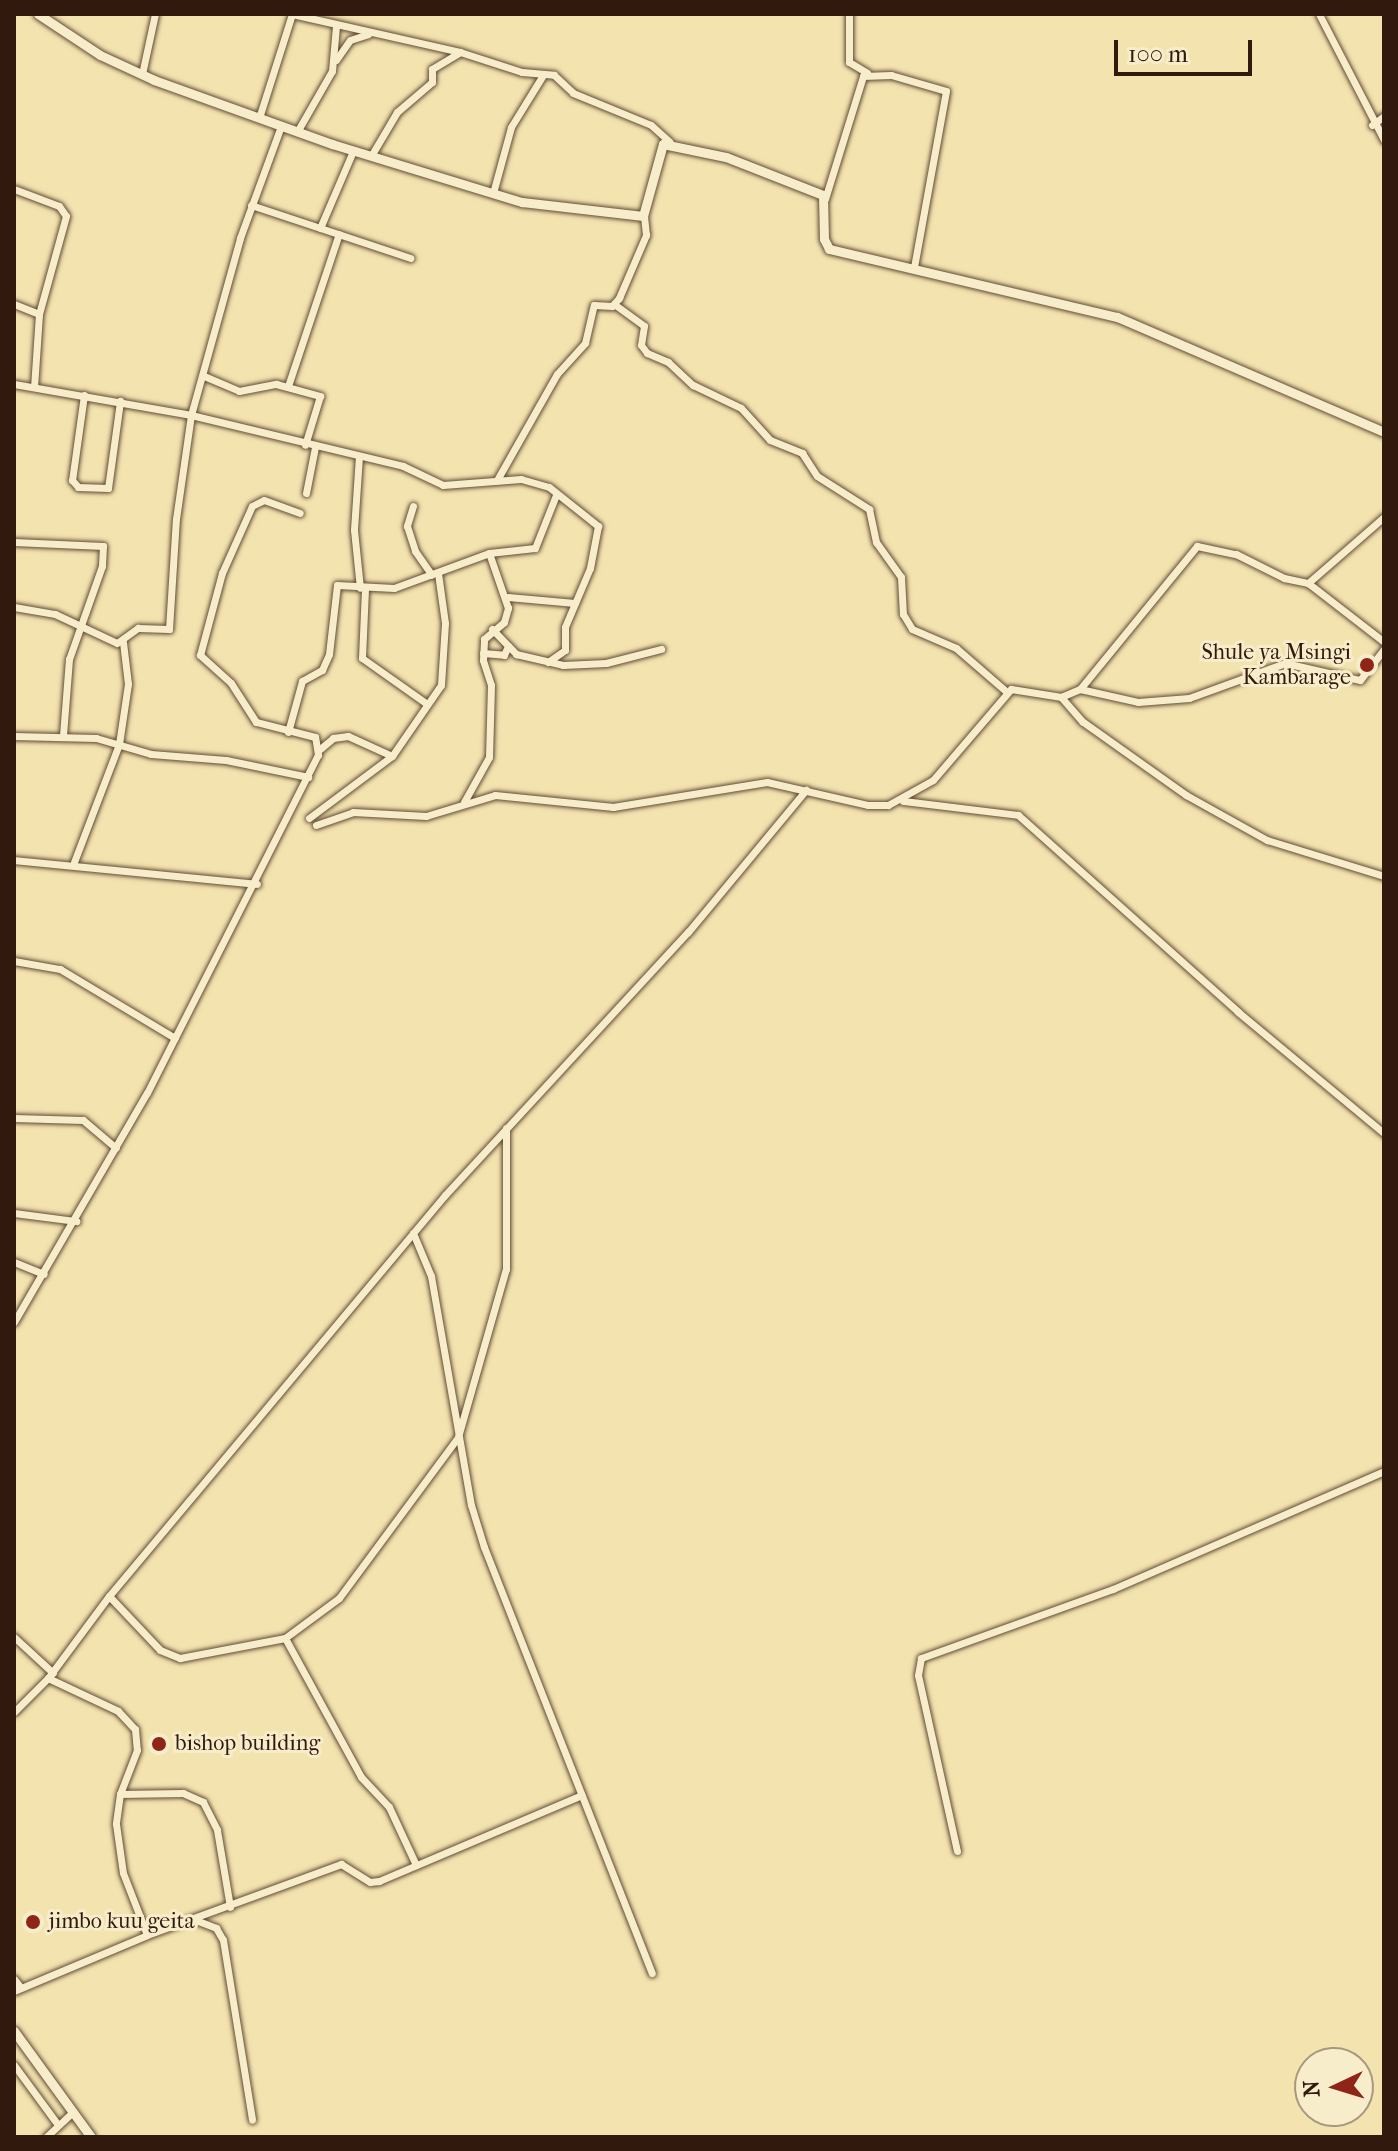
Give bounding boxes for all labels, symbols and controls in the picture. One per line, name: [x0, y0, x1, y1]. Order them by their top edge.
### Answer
scale bar: [1118, 24, 1256, 74]
text: 100 m: [1128, 40, 1188, 68]
place label: Shule ya Msingi Kambarage: [1201, 639, 1351, 690]
marker: Shule ya Msingi Kambarage: [1358, 656, 1376, 674]
place label: bishop building: [175, 1731, 320, 1757]
marker: bishop building: [150, 1735, 168, 1753]
place label: jimbo kuu geita: [49, 1909, 195, 1935]
marker: jimbo kuu geita: [24, 1913, 42, 1931]
north arrow: [1294, 2047, 1374, 2127]
text: N: [1299, 2079, 1326, 2098]

